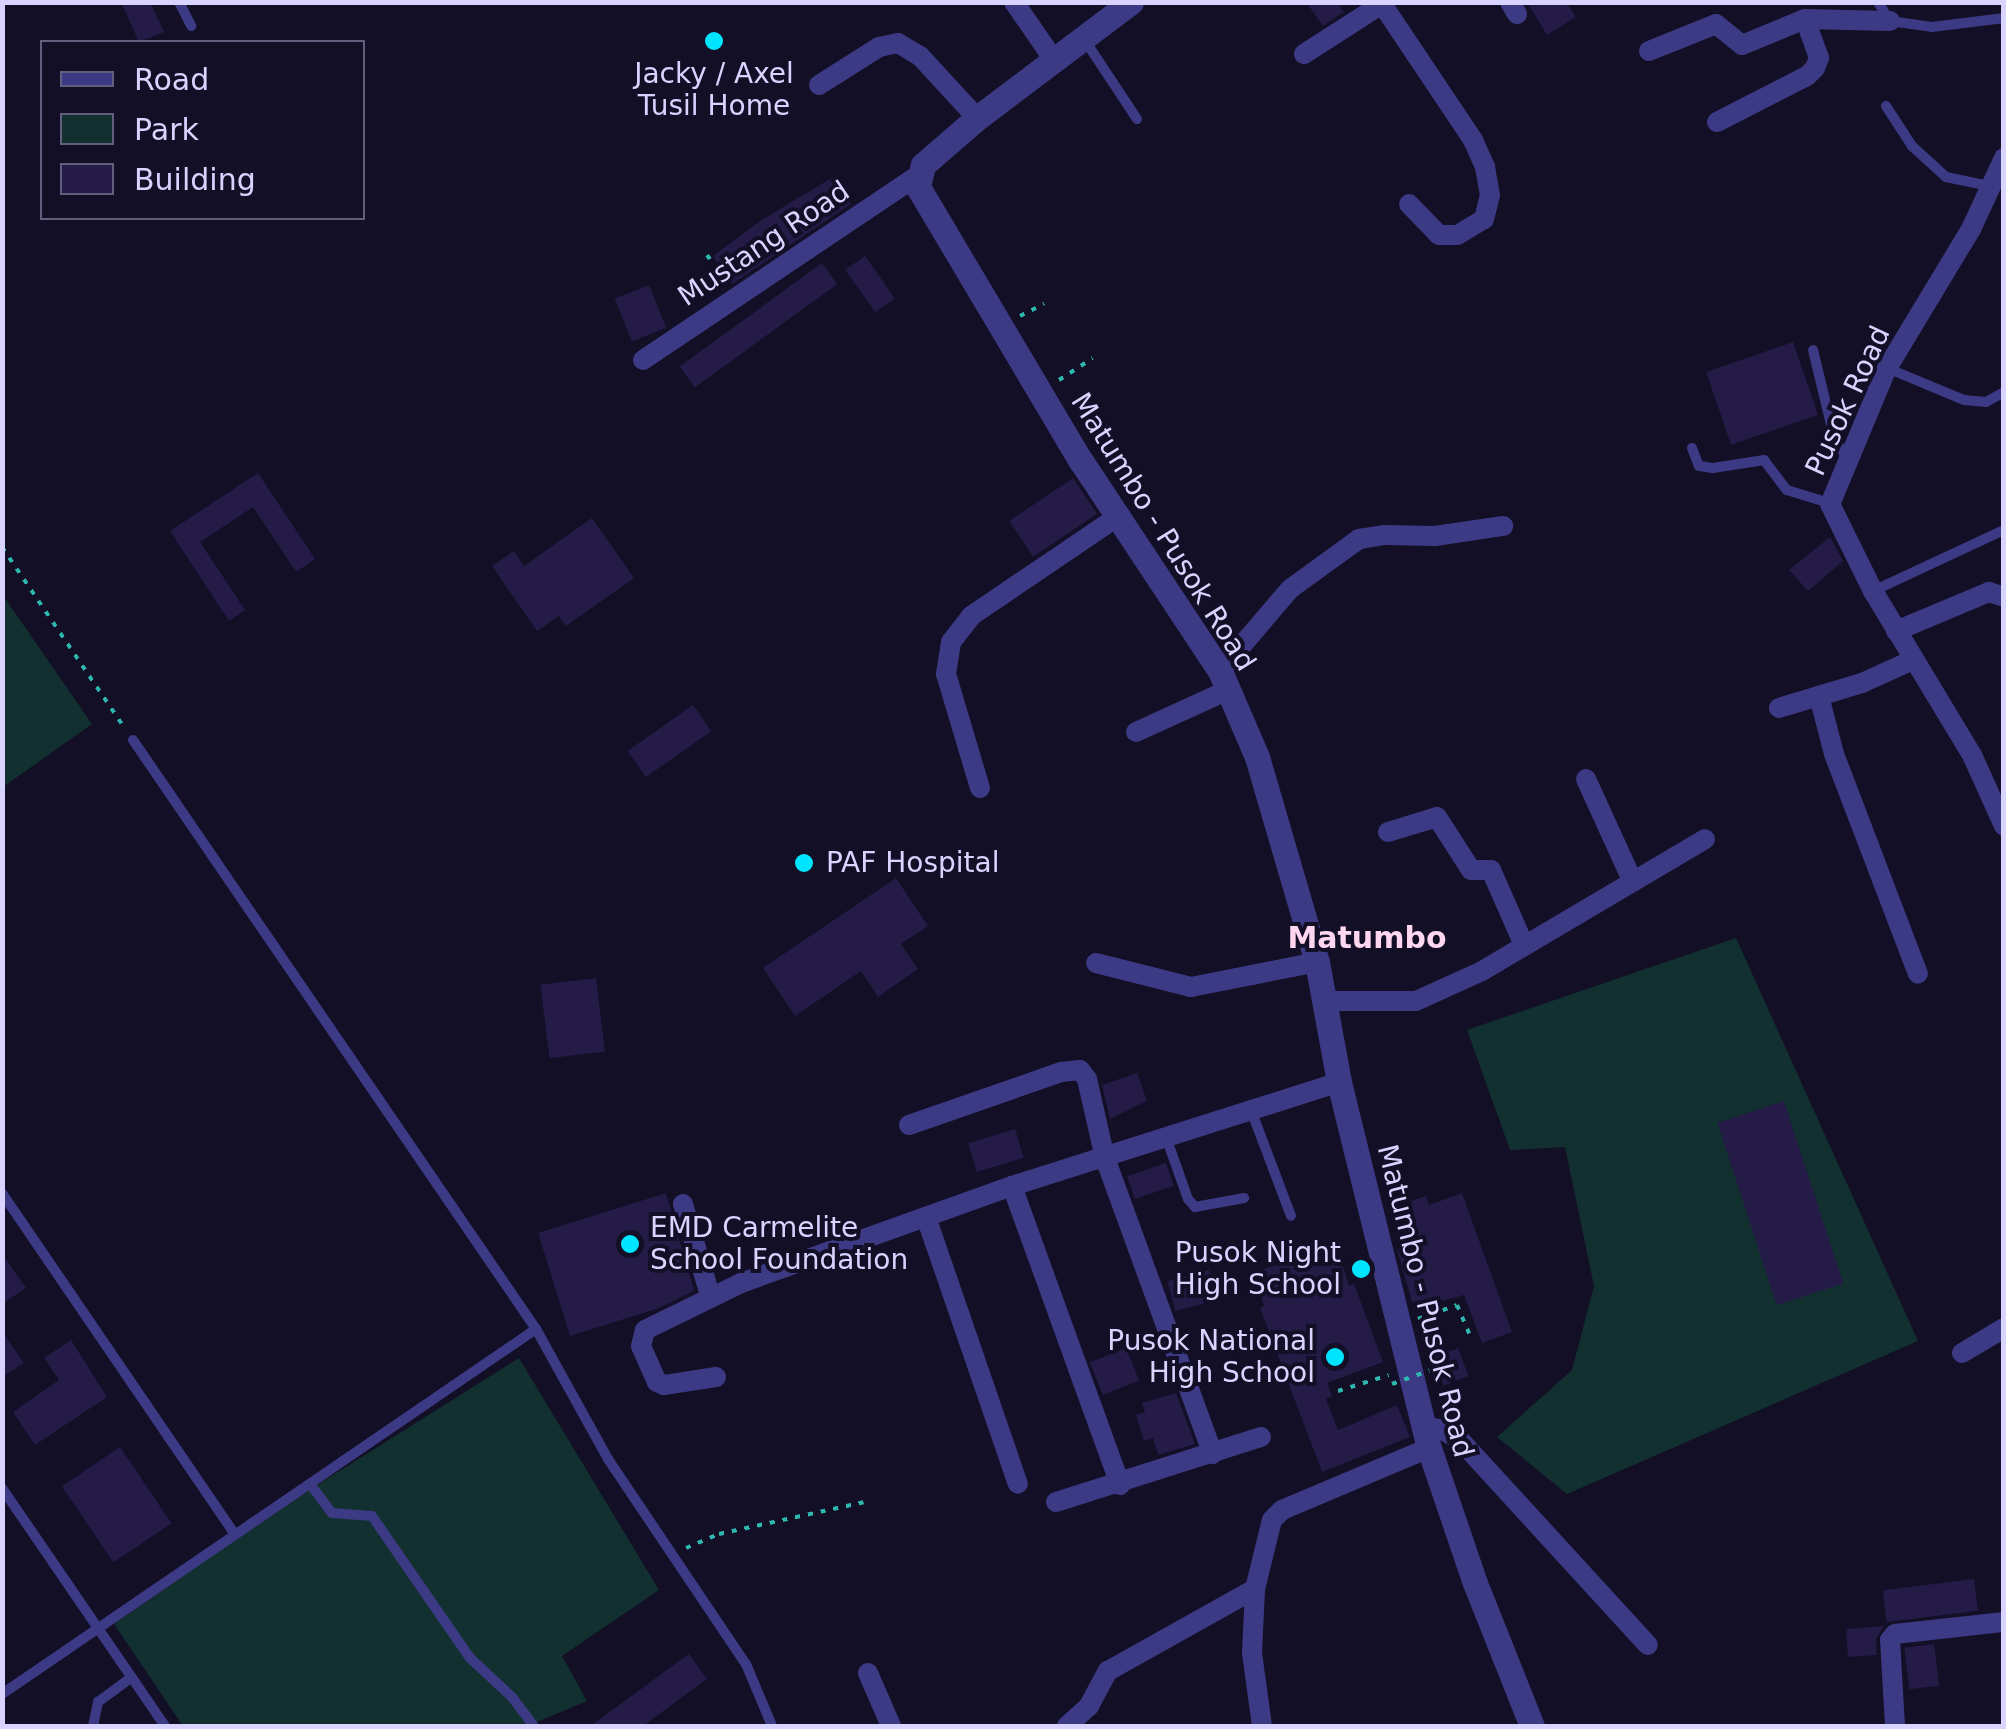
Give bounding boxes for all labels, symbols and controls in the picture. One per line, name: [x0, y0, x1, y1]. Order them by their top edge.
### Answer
marker: Jacky / Axel Tusil Home: [703, 30, 725, 52]
legend: [40, 40, 365, 220]
place label: Jacky / Axel Tusil Home: [634, 57, 794, 123]
text: Road: [134, 62, 209, 97]
text: Park: [134, 112, 199, 147]
text: Building: [134, 162, 256, 197]
street label: Mustang Road: [672, 174, 856, 314]
street label: Pusok Road: [1799, 321, 1897, 481]
street label: Matumbo - Pusok Road: [1064, 387, 1262, 677]
place label: PAF Hospital: [826, 846, 999, 880]
marker: PAF Hospital: [791, 850, 817, 876]
district label: Matumbo: [1287, 920, 1447, 956]
street label: Matumbo - Pusok Road: [1370, 1141, 1480, 1461]
place label: EMD Carmelite School Foundation: [650, 1211, 908, 1277]
marker: EMD Carmelite School Foundation: [619, 1233, 641, 1255]
place label: Pusok Night High School: [1175, 1236, 1341, 1302]
marker: Pusok Night High School: [1350, 1258, 1372, 1280]
place label: Pusok National High School: [1107, 1324, 1315, 1390]
marker: Pusok National High School: [1324, 1346, 1346, 1368]

